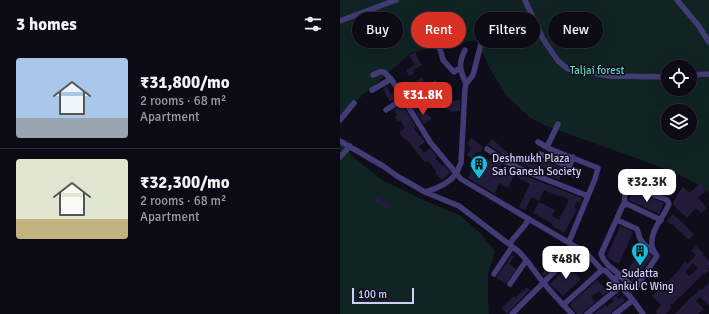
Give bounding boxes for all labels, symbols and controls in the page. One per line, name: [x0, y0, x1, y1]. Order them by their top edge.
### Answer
chip: Buy: [352, 12, 403, 48]
chip: Rent: [411, 12, 466, 48]
chip: Filters: [474, 12, 540, 48]
chip: New: [548, 12, 603, 48]
icon: filters: [302, 13, 324, 35]
text: 3 homes: [16, 14, 77, 35]
map controls: [661, 60, 697, 140]
button: locate: [661, 60, 697, 96]
park label: Taljai forest: [570, 64, 625, 77]
text: ₹31,800/mo: [140, 72, 230, 93]
icon: home: [48, 74, 96, 122]
pin: ₹31.8K: [390, 82, 456, 116]
text: ₹31.8K: [403, 87, 443, 103]
text: 2 rooms · 68 m²: [140, 93, 226, 109]
button: layers: [661, 104, 697, 140]
text: Apartment: [140, 109, 200, 125]
place label: Deshmukh Plaza Sai Ganesh Society: [492, 152, 582, 178]
building icon: Deshmukh Plaza Sai Ganesh Society: [469, 154, 489, 179]
pin: ₹32.3K: [614, 169, 680, 203]
text: ₹32,300/mo: [140, 172, 230, 193]
text: ₹32.3K: [627, 174, 667, 190]
icon: home: [48, 175, 96, 223]
text: 2 rooms · 68 m²: [140, 193, 226, 209]
text: Apartment: [140, 209, 200, 225]
building icon: Sudatta Sankul C Wing: [630, 241, 650, 266]
pin: ₹48K: [542, 246, 590, 280]
text: ₹48K: [551, 251, 581, 267]
place label: Sudatta Sankul C Wing: [606, 267, 674, 293]
scale bar: [352, 286, 414, 305]
text: 100 m: [358, 288, 387, 301]

